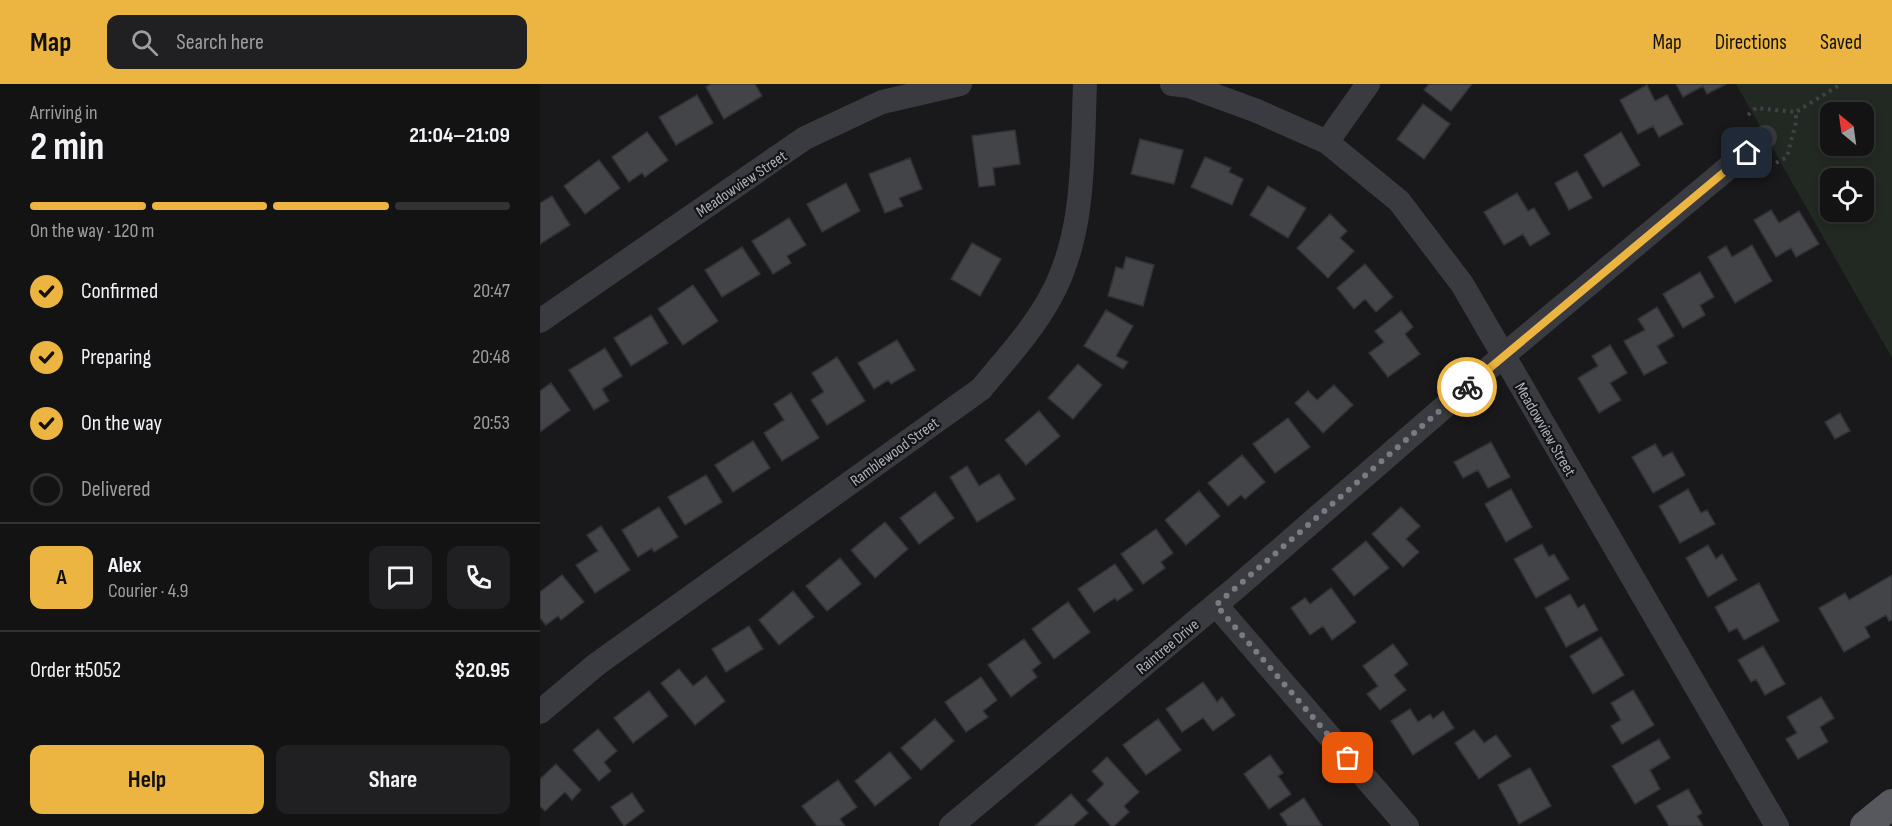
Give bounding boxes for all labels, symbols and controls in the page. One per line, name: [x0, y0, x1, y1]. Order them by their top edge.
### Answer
search box: [107, 15, 527, 69]
text: Map: [30, 26, 71, 59]
icon: search: [128, 26, 161, 59]
text: Search here: [176, 29, 264, 56]
text: Map: [1652, 30, 1682, 55]
text: Directions: [1715, 30, 1787, 55]
text: Saved: [1820, 30, 1862, 55]
text: Arriving in: [30, 101, 98, 125]
north arrow: [1820, 102, 1874, 156]
map controls: [1820, 102, 1874, 222]
text: 21:04–21:09: [409, 122, 510, 149]
text: 2 min: [30, 124, 104, 171]
pin: [1721, 127, 1772, 178]
icon: home: [1730, 136, 1763, 169]
street label: Meadowview Street: [693, 147, 791, 222]
button: locate: [1820, 168, 1874, 222]
text: On the way · 120 m: [30, 219, 154, 243]
icon: check: [30, 275, 63, 308]
text: Confirmed: [81, 278, 158, 305]
text: 20:47: [473, 279, 510, 303]
icon: check: [30, 341, 63, 374]
text: Preparing: [81, 344, 151, 371]
text: 20:48: [472, 345, 510, 369]
courier: [1437, 357, 1497, 417]
icon: bike: [1451, 371, 1484, 404]
street label: Meadowview Street: [1510, 379, 1579, 480]
icon: check: [30, 407, 63, 440]
text: On the way: [81, 410, 162, 437]
text: 20:53: [473, 411, 510, 435]
street label: Ramblewood Street: [847, 414, 943, 491]
text: Delivered: [81, 476, 150, 503]
button: chat: [369, 546, 432, 609]
button: phone: [447, 546, 510, 609]
text: Alex: [108, 552, 141, 579]
text: A: [56, 564, 67, 591]
text: Courier · 4.9: [108, 579, 188, 603]
street label: Raintree Drive: [1133, 615, 1203, 679]
text: Order #5052: [30, 657, 121, 684]
text: $20.95: [454, 657, 510, 684]
pin: [1322, 732, 1373, 783]
icon: bag: [1331, 741, 1364, 774]
button: Help: [30, 745, 264, 814]
button: Share: [276, 745, 510, 814]

